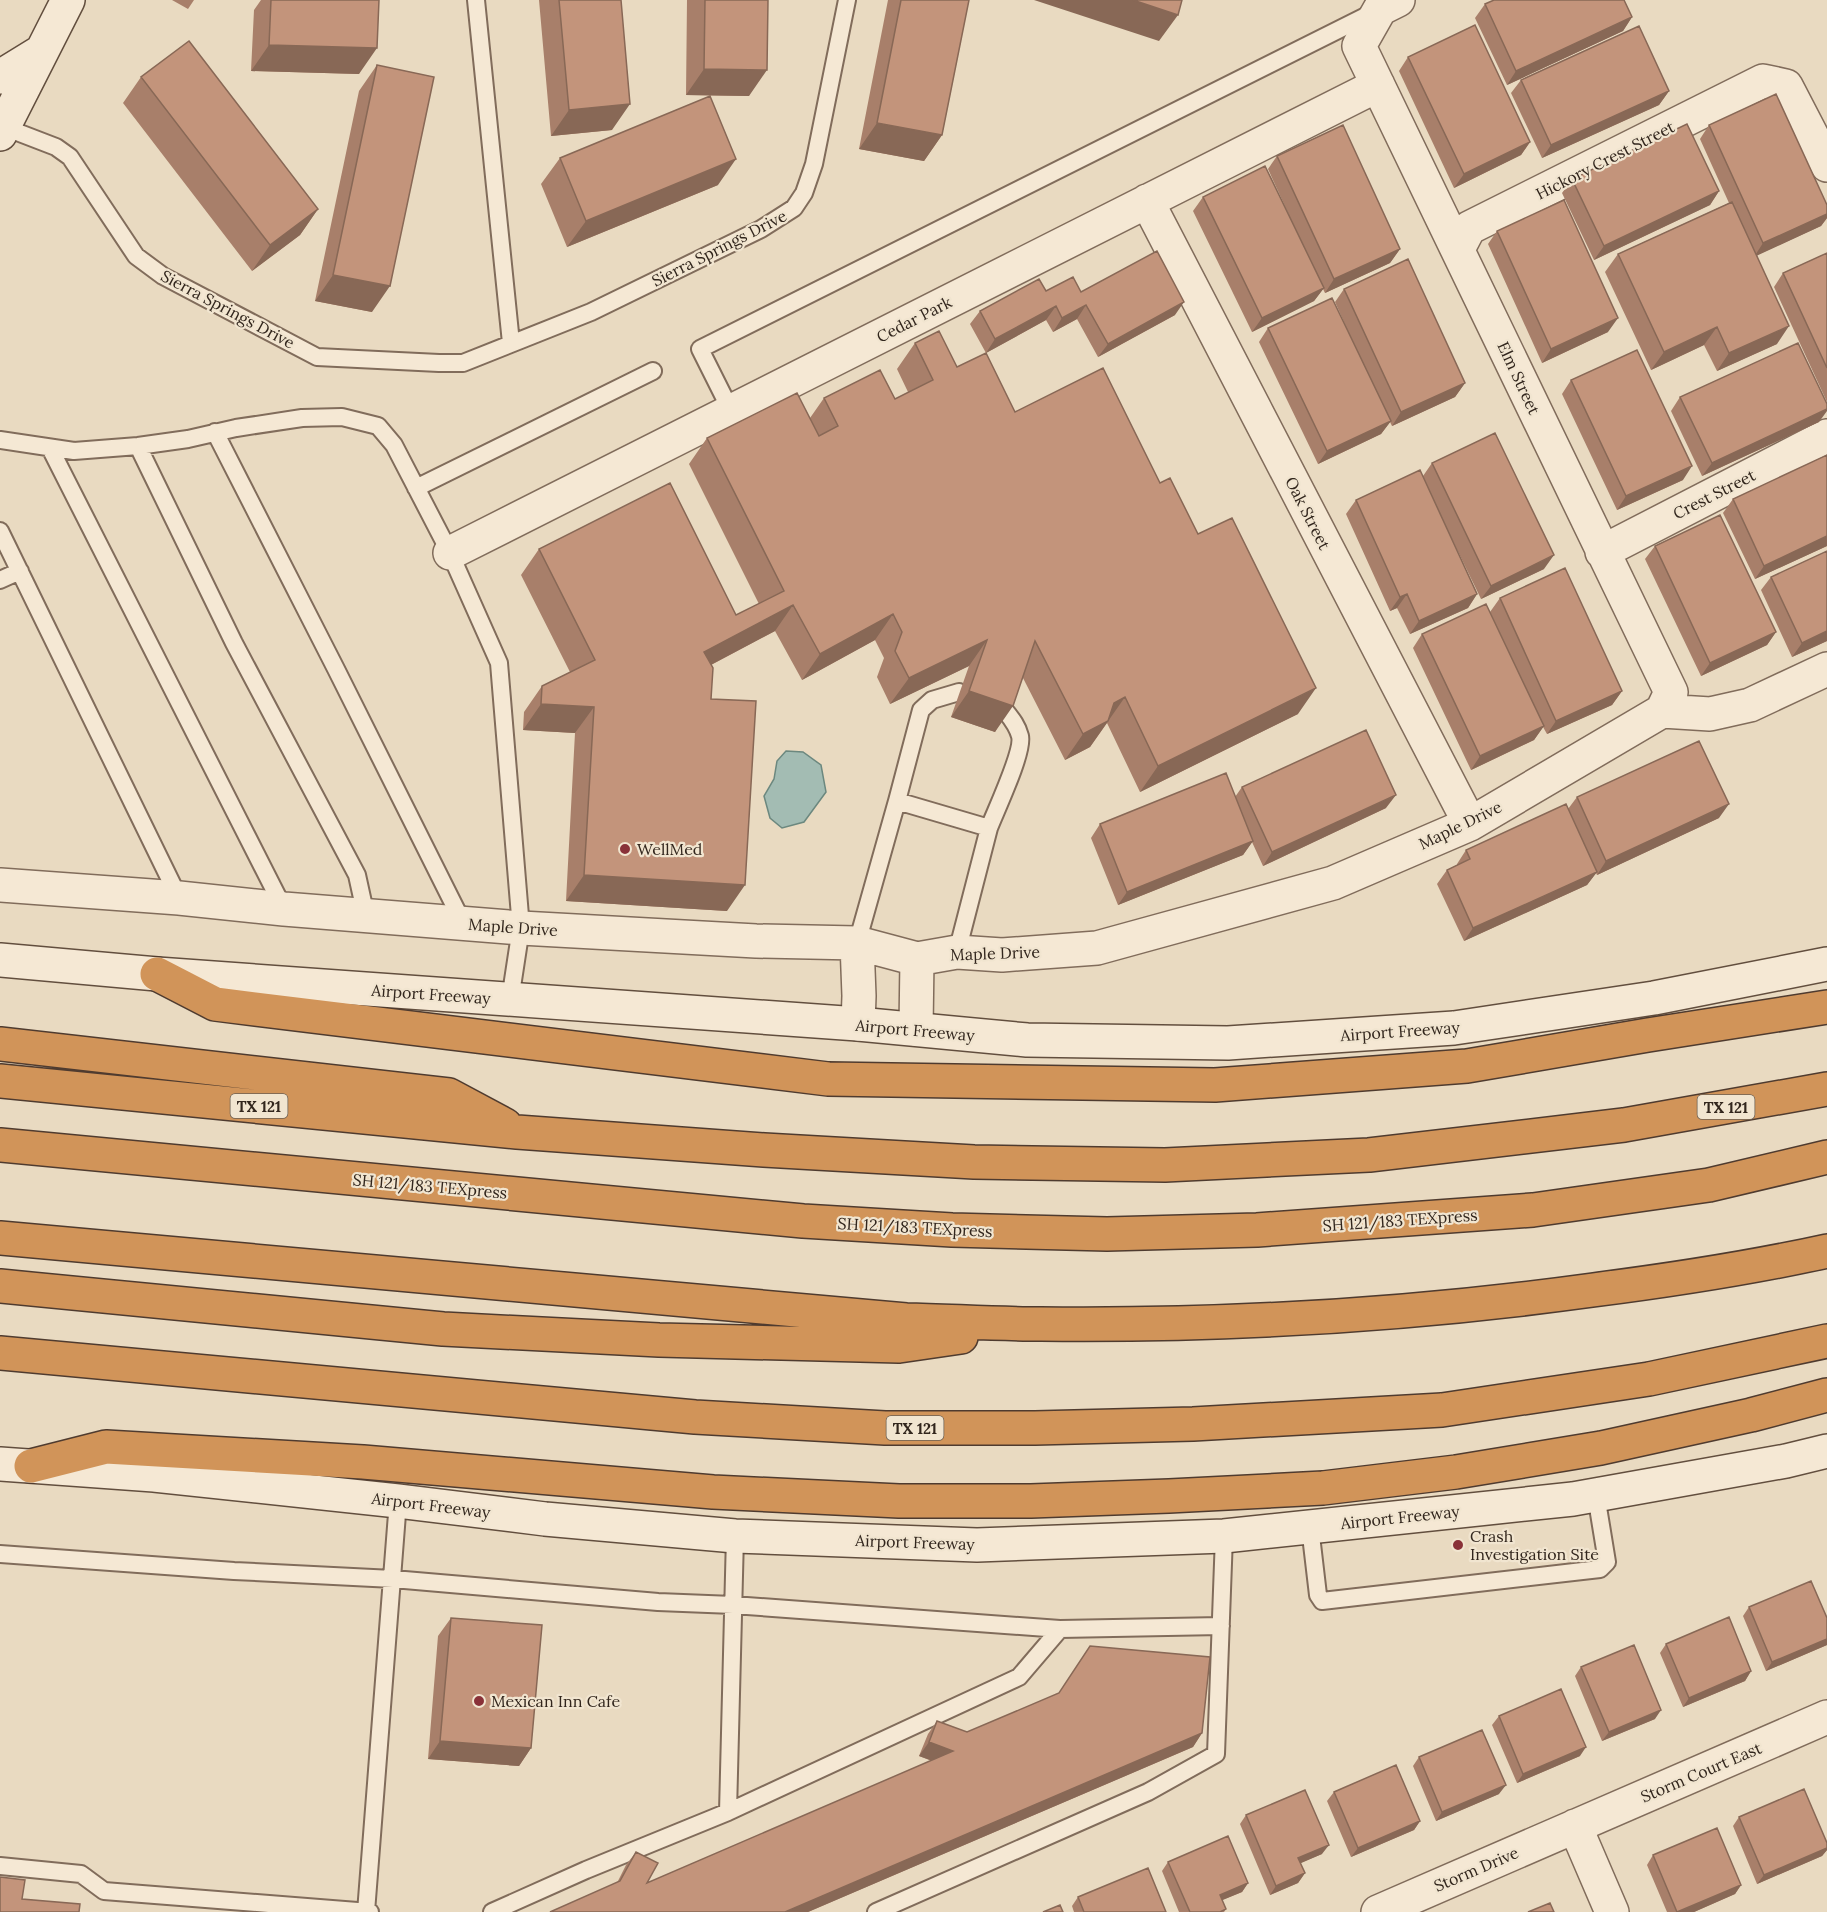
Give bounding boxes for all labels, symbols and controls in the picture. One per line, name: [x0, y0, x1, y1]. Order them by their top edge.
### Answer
street label: Hickory Crest Street: [1532, 116, 1678, 204]
street label: Sierra Springs Drive: [648, 205, 790, 291]
street label: Sierra Springs Drive: [158, 265, 299, 353]
street label: Cedar Park: [873, 291, 955, 347]
street label: Elm Street: [1493, 338, 1545, 418]
street label: Crest Street: [1669, 464, 1759, 523]
street label: Oak Street: [1281, 473, 1335, 554]
street label: Maple Drive: [1415, 796, 1505, 854]
place label: WellMed: [637, 839, 703, 859]
marker: WellMed: [618, 842, 632, 856]
street label: Maple Drive: [468, 914, 559, 940]
street label: Maple Drive: [950, 941, 1041, 965]
street label: Airport Freeway: [370, 980, 492, 1008]
street label: Airport Freeway: [854, 1015, 976, 1045]
street label: Airport Freeway: [1339, 1017, 1461, 1045]
road number: TX 121: [230, 1094, 288, 1118]
road number: TX 121: [1698, 1095, 1754, 1119]
street label: SH 121/183 TEXpress: [352, 1169, 508, 1204]
street label: SH 121/183 TEXpress: [1322, 1205, 1478, 1236]
street label: SH 121/183 TEXpress: [837, 1213, 993, 1242]
road number: TX 121: [886, 1416, 944, 1440]
street label: Airport Freeway: [369, 1488, 492, 1522]
street label: Airport Freeway: [1338, 1501, 1461, 1533]
place label: Crash Investigation Site: [1470, 1526, 1599, 1564]
street label: Airport Freeway: [854, 1530, 976, 1554]
marker: Crash Investigation Site: [1451, 1538, 1465, 1552]
place label: Mexican Inn Cafe: [491, 1691, 620, 1711]
marker: Mexican Inn Cafe: [472, 1694, 486, 1708]
street label: Storm Court East: [1638, 1737, 1765, 1806]
street label: Storm Drive: [1431, 1842, 1522, 1896]

